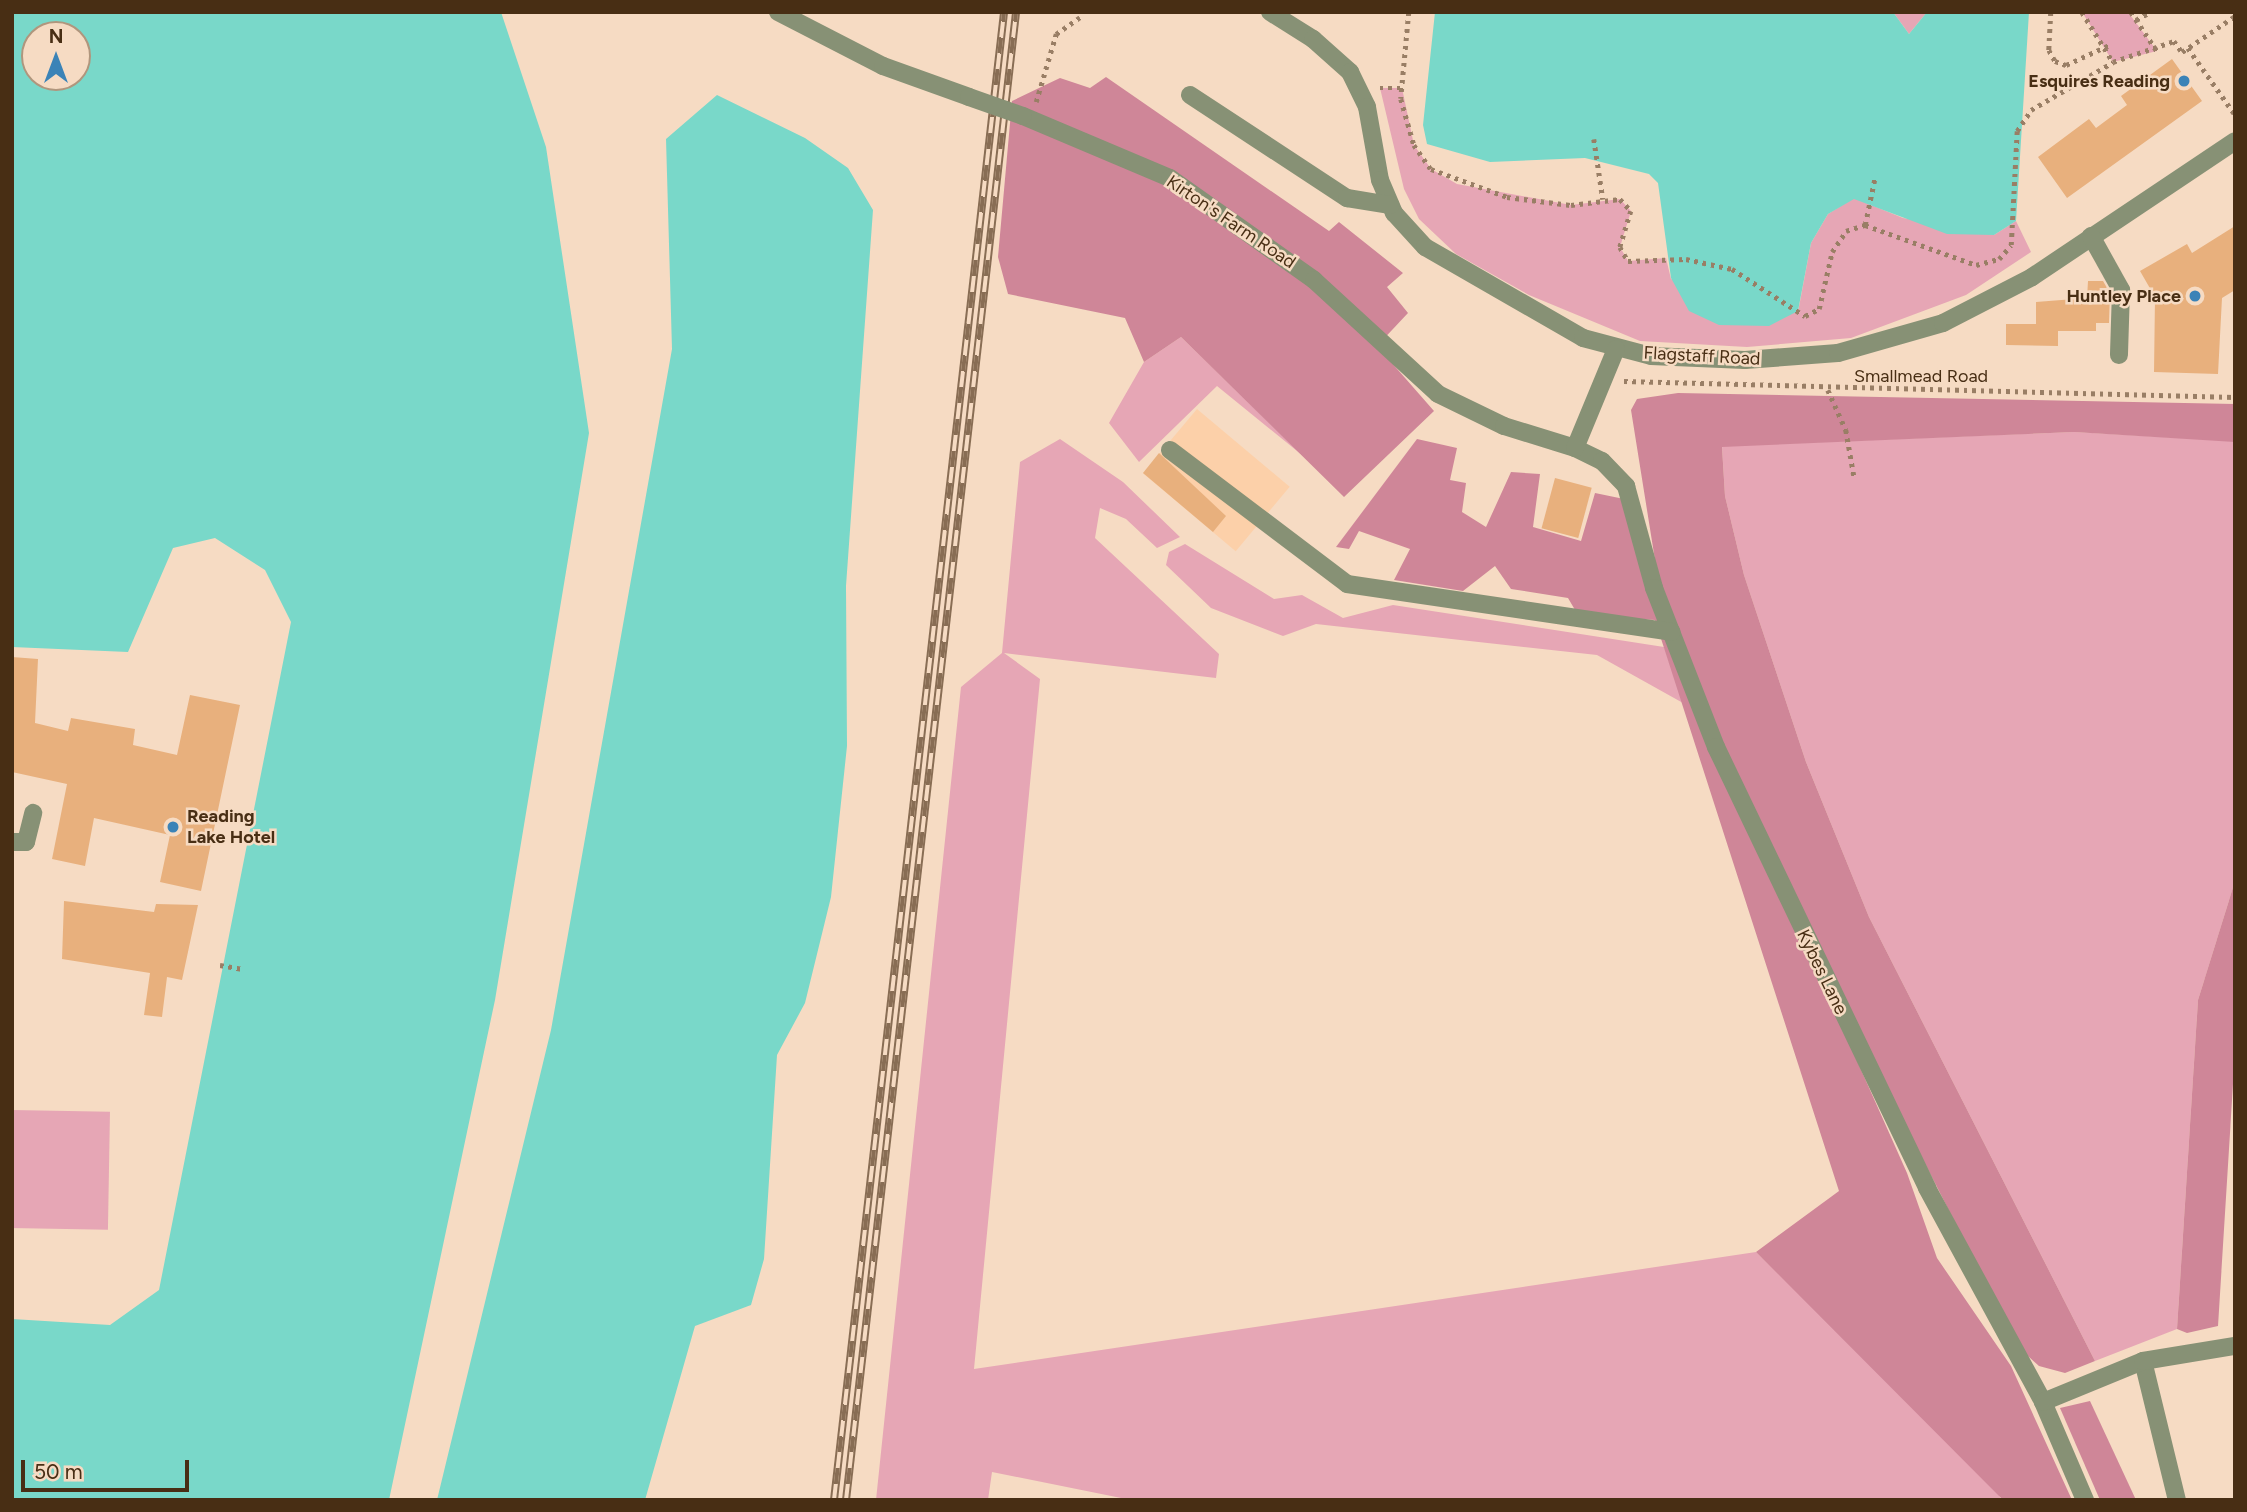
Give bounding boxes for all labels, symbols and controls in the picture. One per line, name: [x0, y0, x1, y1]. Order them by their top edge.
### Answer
north arrow: [21, 21, 91, 91]
text: N: [49, 25, 63, 48]
place label: Esquires Reading: [2028, 70, 2170, 92]
marker: Esquires Reading: [2176, 73, 2192, 89]
street label: Kirton's Farm Road: [1162, 171, 1300, 273]
place label: Huntley Place: [2066, 285, 2181, 307]
marker: Huntley Place: [2187, 288, 2203, 304]
street label: Flagstaff Road: [1643, 342, 1761, 370]
street label: Smallmead Road: [1854, 365, 1988, 387]
place label: Reading Lake Hotel: [187, 806, 275, 848]
marker: Reading Lake Hotel: [165, 819, 181, 835]
street label: Kybes Lane: [1792, 926, 1852, 1018]
scale bar: [24, 1446, 192, 1490]
text: 50 m: [34, 1459, 83, 1484]

